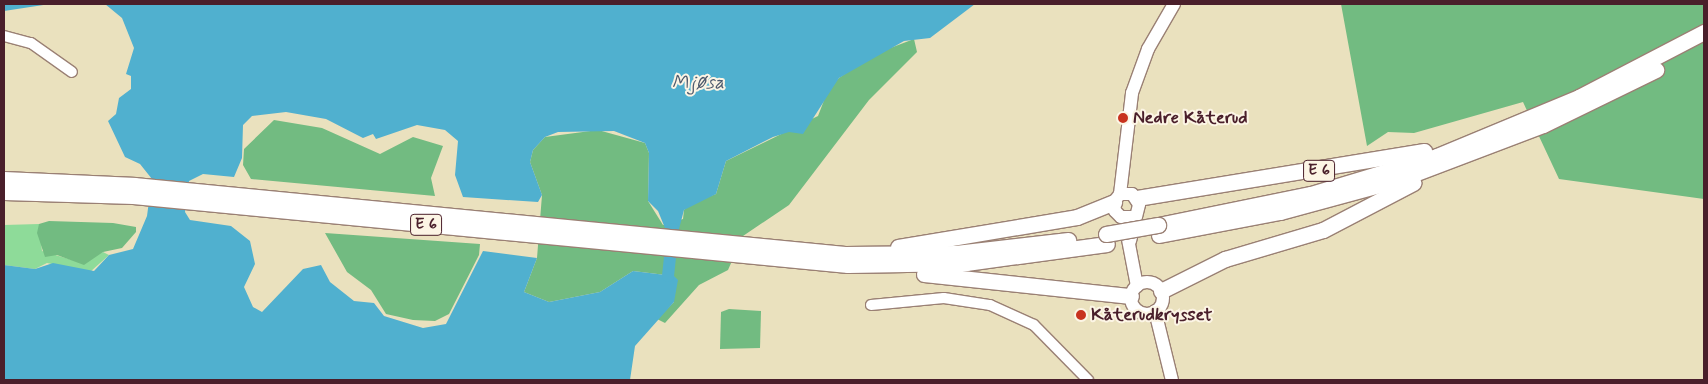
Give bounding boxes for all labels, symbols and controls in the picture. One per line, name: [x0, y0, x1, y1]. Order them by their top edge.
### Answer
water label: Mjøsa: [672, 72, 724, 94]
place label: Nedre Kåterud: [1133, 107, 1248, 129]
marker: Nedre Kåterud: [1117, 112, 1129, 124]
road number: E 6: [1303, 158, 1335, 185]
road number: E 6: [410, 212, 442, 238]
place label: Kåterudkrysset: [1091, 304, 1212, 326]
marker: Kåterudkrysset: [1075, 309, 1087, 321]

